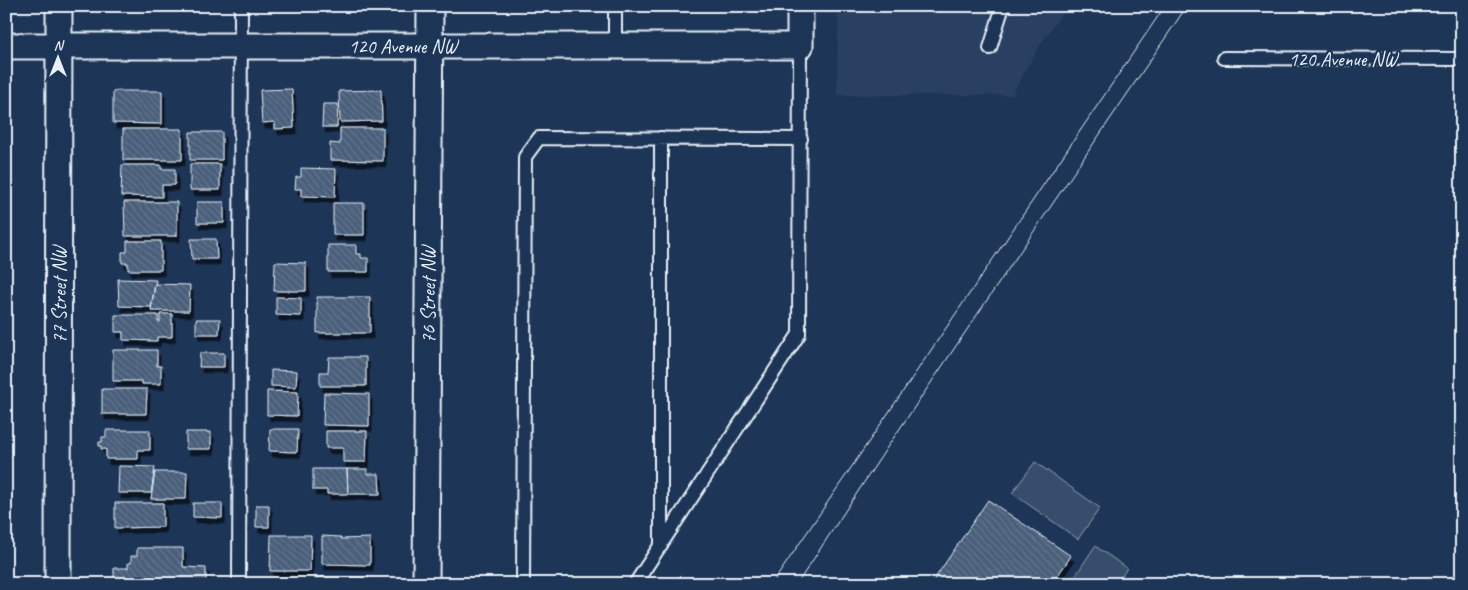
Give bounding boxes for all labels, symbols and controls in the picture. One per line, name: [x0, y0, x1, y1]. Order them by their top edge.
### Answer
north arrow: [32, 32, 82, 82]
street label: 120 Avenue NW: [348, 34, 460, 59]
text: N: [54, 37, 65, 54]
street label: 120 Avenue NW: [1288, 47, 1400, 72]
street label: 77 Street NW: [47, 244, 72, 344]
street label: 76 Street NW: [416, 244, 441, 344]

